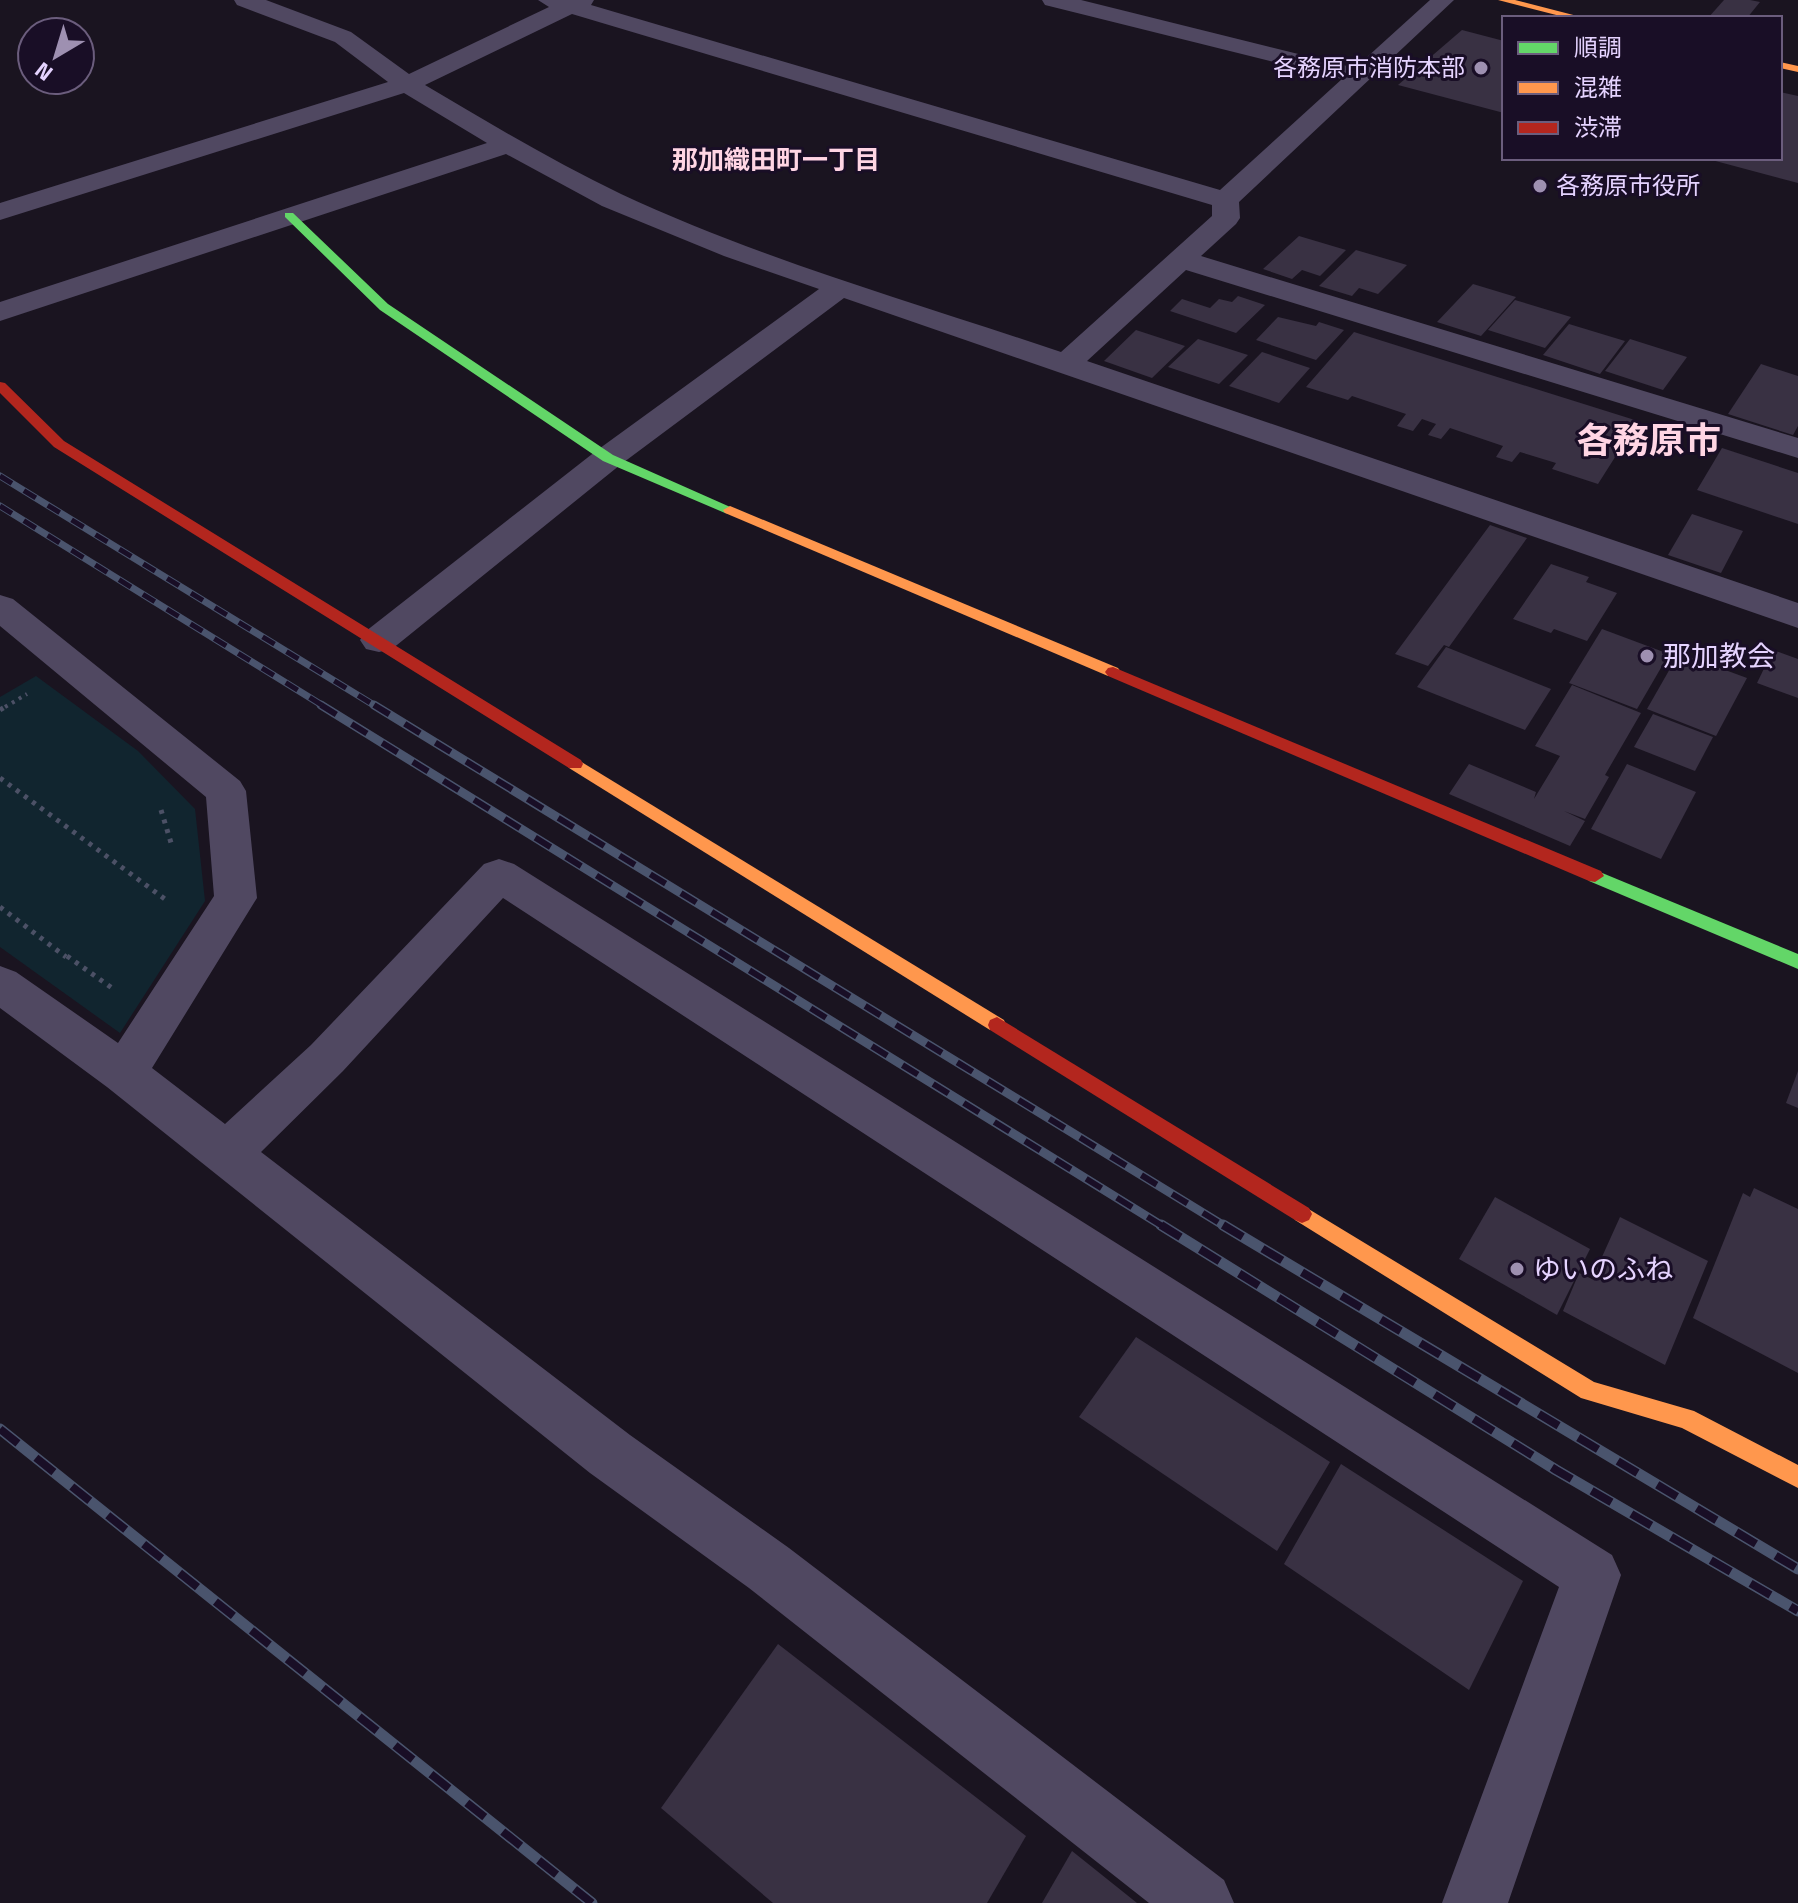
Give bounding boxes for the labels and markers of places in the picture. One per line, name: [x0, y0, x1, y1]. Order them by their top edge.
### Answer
place label: 各務原市消防本部: [1273, 49, 1465, 85]
marker: 各務原市消防本部: [1472, 59, 1490, 77]
place label: 各務原市役所: [1556, 167, 1700, 203]
marker: 各務原市役所: [1531, 177, 1549, 195]
place label: 那加教会: [1663, 634, 1775, 677]
marker: 那加教会: [1638, 647, 1656, 665]
place label: ゆいのふね: [1533, 1247, 1673, 1290]
marker: ゆいのふね: [1508, 1260, 1526, 1278]

